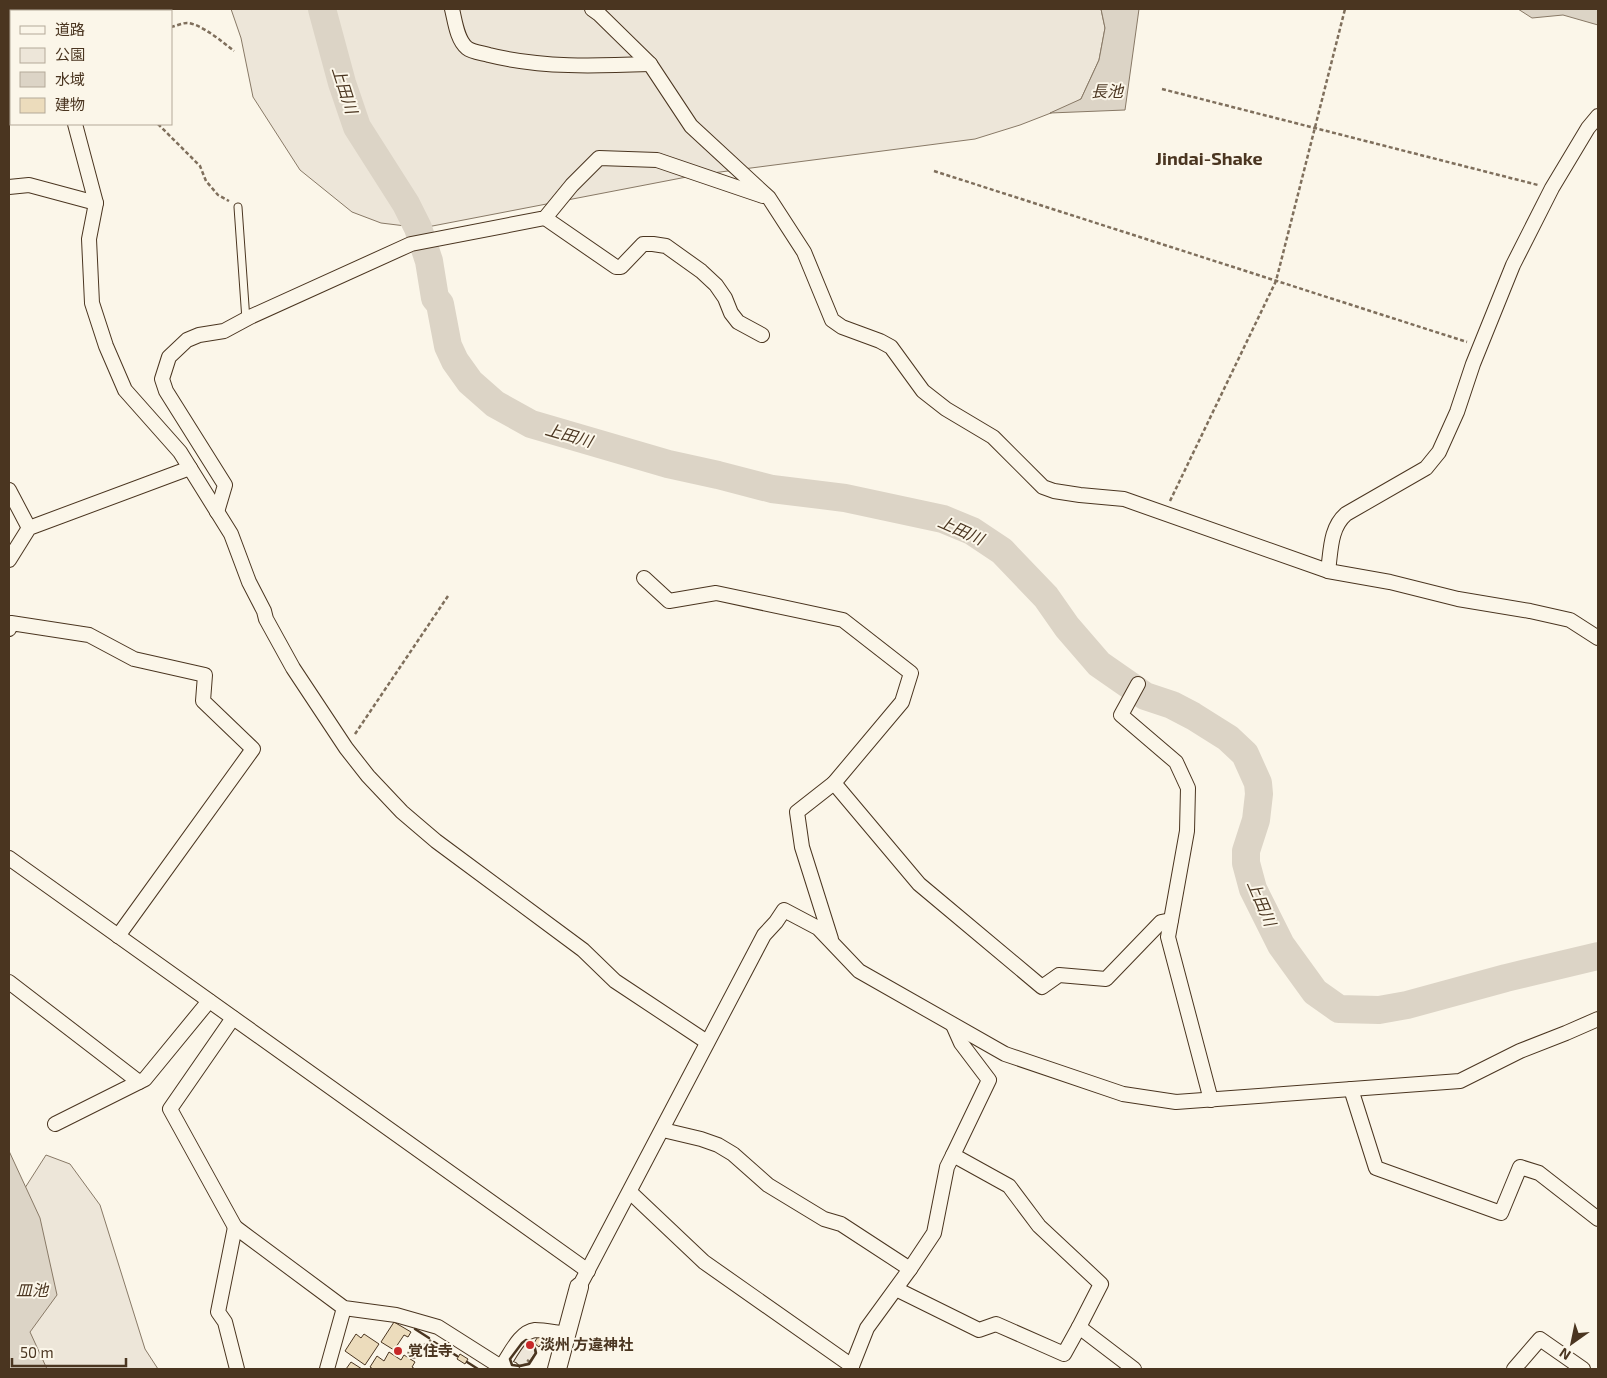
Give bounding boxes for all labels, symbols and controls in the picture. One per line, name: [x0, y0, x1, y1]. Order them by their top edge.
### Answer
legend: [10, 10, 172, 125]
text: 道路: [55, 20, 85, 38]
text: 公園: [55, 45, 85, 63]
water label: 上田川: [329, 64, 363, 118]
text: 水域: [55, 70, 85, 88]
water label: 長池: [1091, 81, 1125, 100]
text: 建物: [55, 95, 85, 113]
district label: Jindai-Shake: [1155, 147, 1263, 169]
water label: 上田川: [543, 419, 597, 451]
water label: 上田川: [935, 511, 989, 549]
water label: 上田川: [1244, 877, 1281, 930]
water label: 皿池: [16, 1280, 50, 1299]
north arrow: [1547, 1318, 1597, 1368]
place label: 淡州 方違神社: [540, 1335, 633, 1353]
scale bar: [12, 1336, 126, 1368]
marker: 淡州 方違神社: [524, 1339, 536, 1351]
place label: 覚住寺: [408, 1341, 453, 1359]
text: 50 m: [20, 1343, 54, 1361]
text: N: [1556, 1344, 1574, 1364]
marker: 覚住寺: [392, 1345, 404, 1357]

